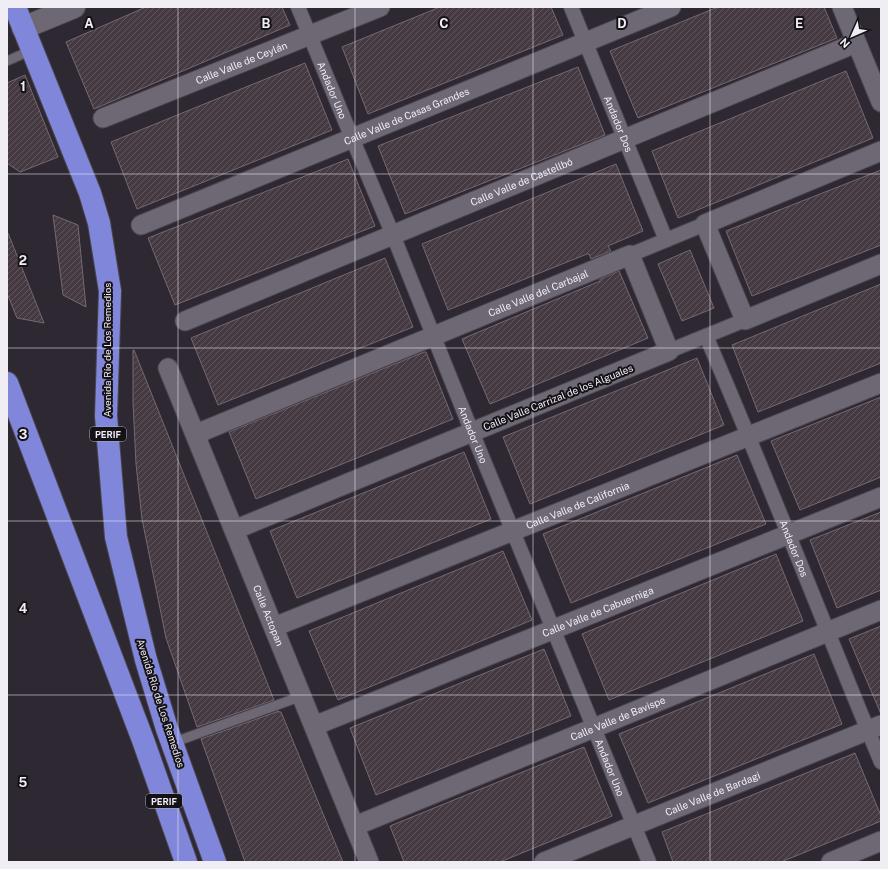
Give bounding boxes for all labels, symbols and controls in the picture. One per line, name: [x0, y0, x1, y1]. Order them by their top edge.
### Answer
text: A: [84, 16, 94, 31]
text: B: [262, 16, 271, 31]
text: C: [439, 16, 449, 31]
text: D: [617, 16, 627, 31]
text: E: [795, 16, 803, 31]
north arrow: [832, 16, 872, 56]
text: N: [838, 36, 852, 50]
street label: Calle Valle de Ceylán: [194, 39, 289, 86]
street label: Andador Uno: [315, 60, 350, 121]
text: 1: [20, 79, 26, 94]
street label: Calle Valle de Casas Grandes: [342, 85, 471, 147]
street label: Andador Dos: [602, 94, 635, 154]
street label: Calle Valle de Castellbó: [468, 155, 574, 208]
text: 2: [19, 253, 27, 268]
street label: Calle Valle del Carbajal: [486, 267, 590, 319]
street label: Avenida Río de Los Remedios: [101, 283, 113, 417]
street label: Calle Valle Carrizal de los Alguales: [481, 361, 635, 433]
street label: Andador Uno: [456, 404, 490, 465]
text: 3: [19, 427, 28, 442]
road number: PERIF: [90, 427, 126, 441]
street label: Calle Valle de California: [524, 479, 631, 531]
street label: Andador Dos: [777, 518, 811, 578]
street label: Calle Actopan: [251, 583, 286, 648]
street label: Calle Valle de Cabuerniga: [540, 584, 655, 639]
text: 4: [19, 601, 28, 616]
street label: Avenida Río de Los Remedios: [134, 637, 188, 769]
street label: Calle Valle de Bavispe: [568, 693, 667, 743]
street label: Andador Uno: [593, 737, 627, 798]
street label: Calle Valle de Bardagi: [663, 769, 762, 818]
text: 5: [19, 775, 28, 790]
road number: PERIF: [146, 794, 182, 808]

